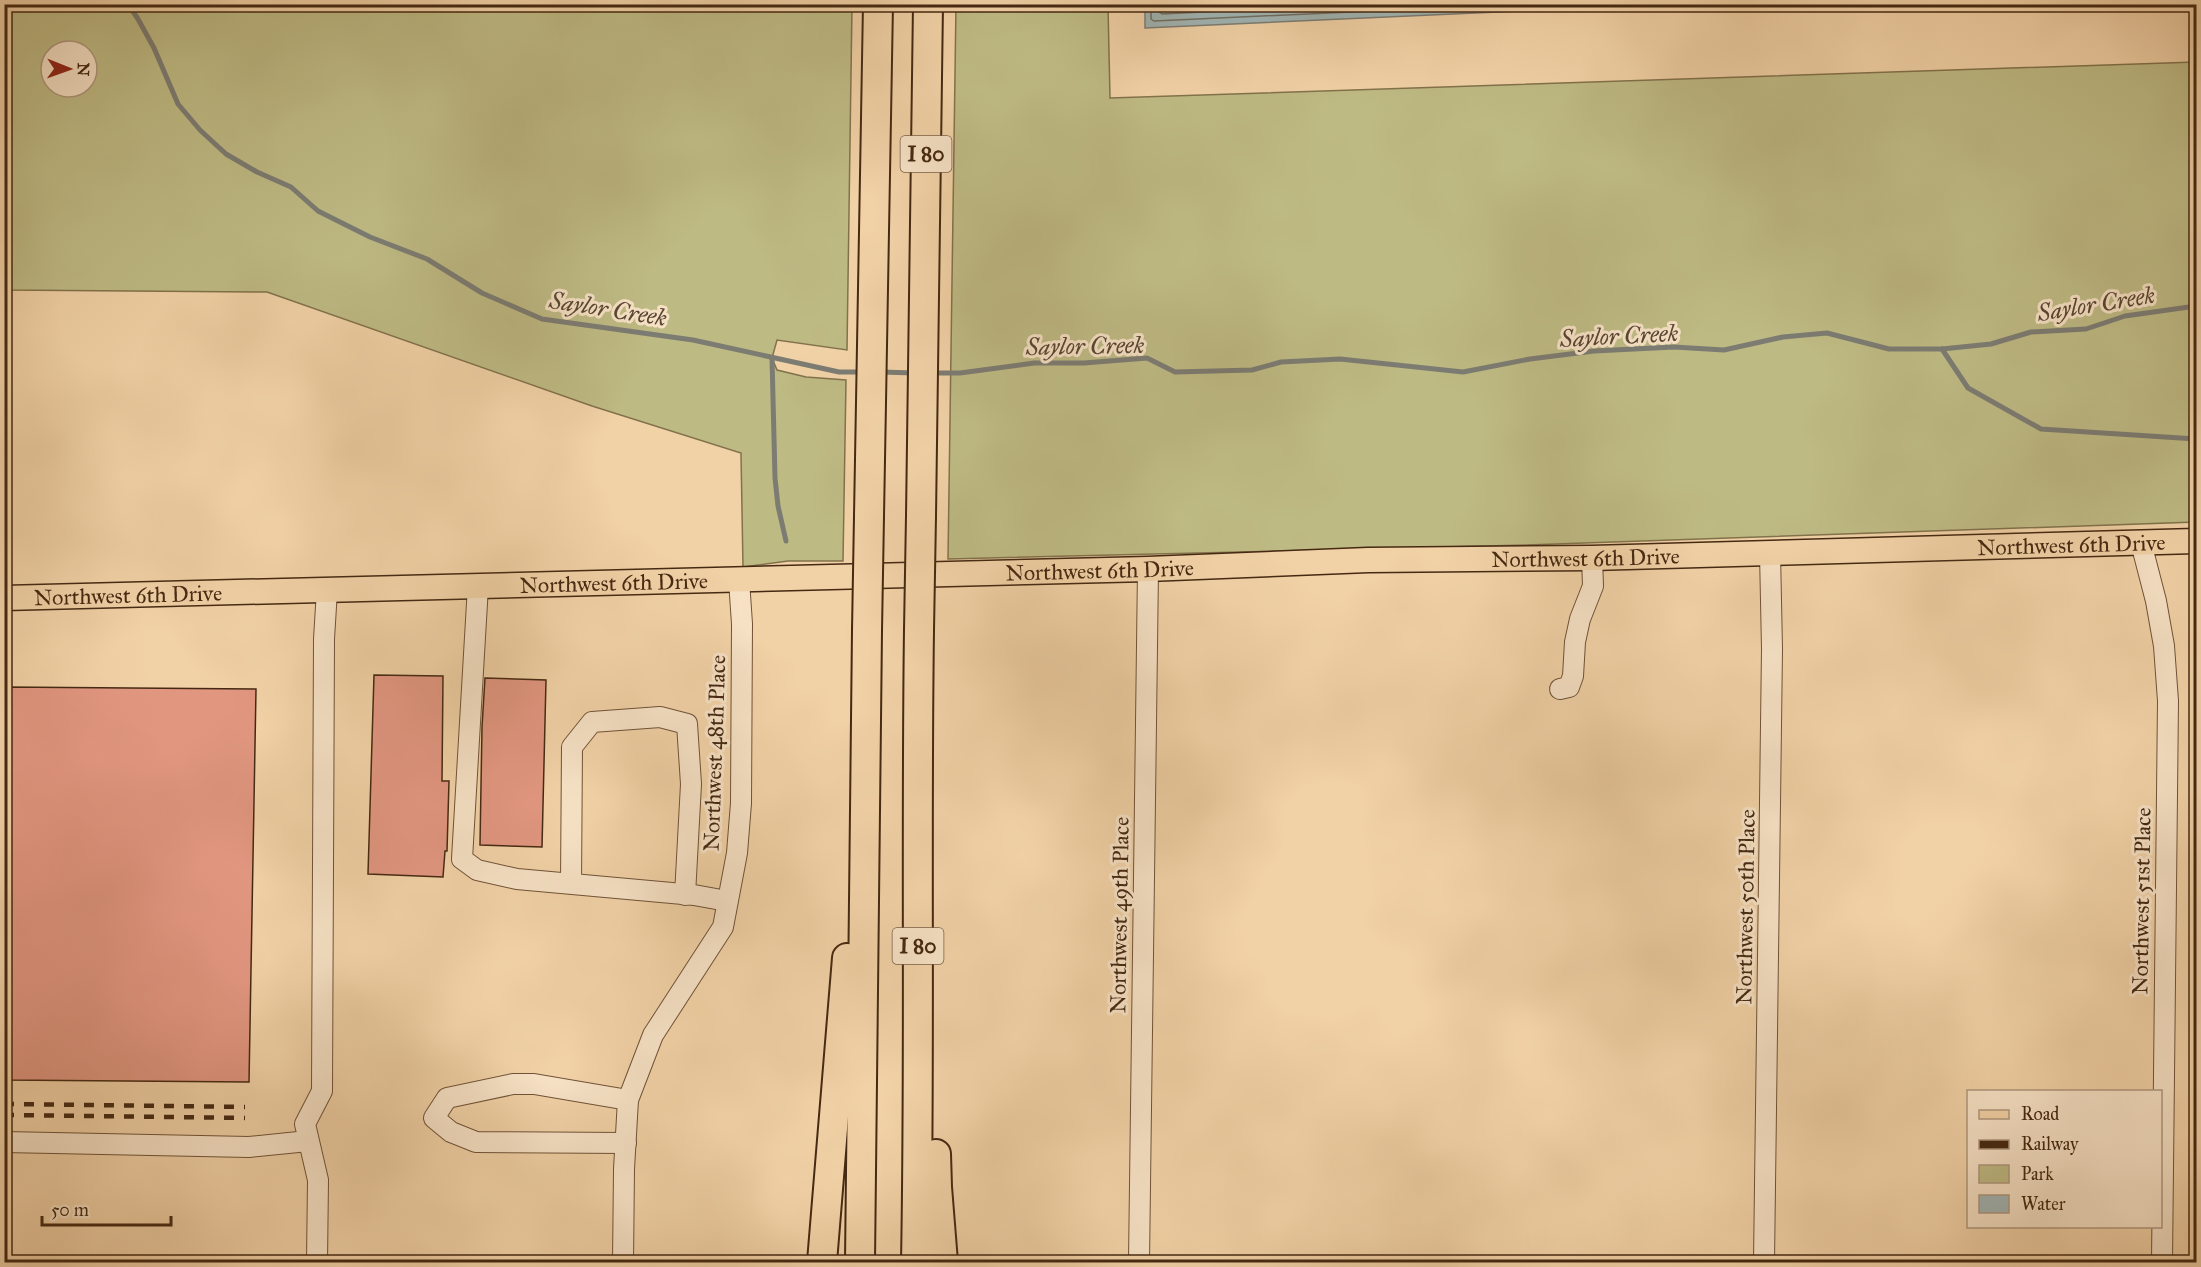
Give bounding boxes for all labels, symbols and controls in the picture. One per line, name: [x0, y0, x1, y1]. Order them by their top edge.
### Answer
north arrow: [39, 39, 99, 99]
text: N: [74, 62, 93, 77]
road number: I 80: [900, 136, 952, 172]
water label: Saylor Creek: [2034, 280, 2157, 328]
water label: Saylor Creek: [546, 285, 669, 333]
water label: Saylor Creek: [1558, 318, 1679, 354]
water label: Saylor Creek: [1025, 330, 1145, 362]
street label: Northwest 6th Drive: [1977, 529, 2166, 561]
street label: Northwest 6th Drive: [1491, 543, 1680, 573]
street label: Northwest 6th Drive: [1005, 554, 1194, 587]
street label: Northwest 6th Drive: [519, 567, 708, 599]
street label: Northwest 6th Drive: [33, 579, 223, 611]
street label: Northwest 48th Place: [698, 654, 731, 852]
street label: Northwest 51st Place: [2126, 807, 2157, 995]
street label: Northwest 50th Place: [1730, 809, 1761, 1005]
street label: Northwest 49th Place: [1104, 817, 1135, 1013]
road number: I 80: [892, 928, 944, 964]
legend: [1967, 1090, 2162, 1228]
text: Road: [2021, 1103, 2059, 1125]
text: Railway: [2021, 1133, 2079, 1155]
text: Park: [2021, 1163, 2054, 1185]
scale bar: [42, 1189, 171, 1227]
text: Water: [2021, 1193, 2066, 1215]
text: 50 m: [51, 1199, 89, 1221]

